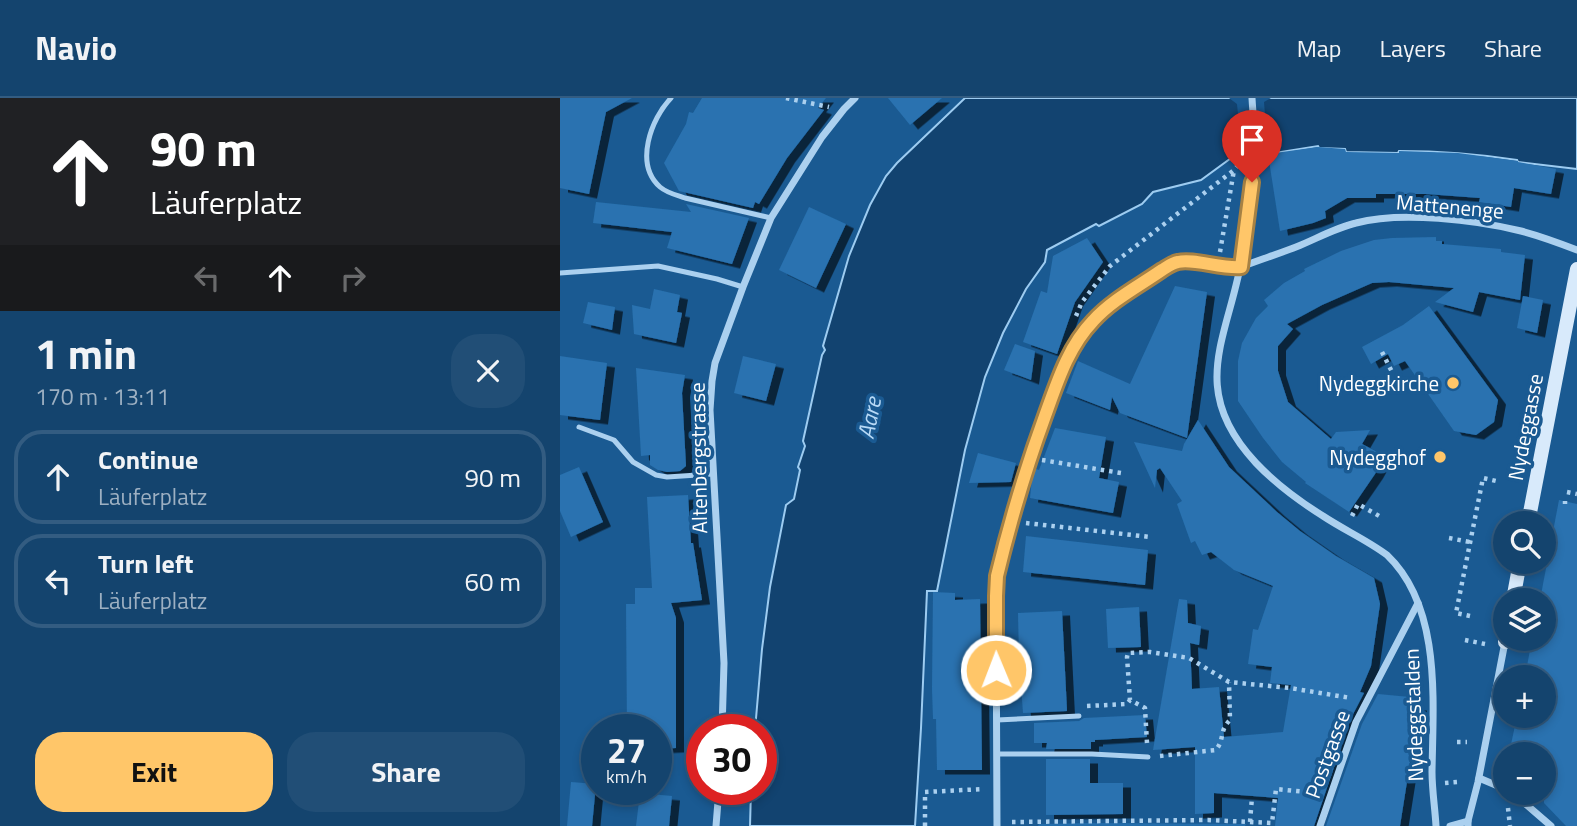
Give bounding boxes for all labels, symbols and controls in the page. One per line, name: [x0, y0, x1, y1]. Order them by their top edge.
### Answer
text: Navio: [35, 23, 117, 73]
text: Map: [1297, 30, 1342, 66]
text: Layers: [1380, 30, 1446, 66]
text: Share: [1484, 30, 1542, 66]
text: 90 m: [150, 110, 257, 185]
pin: [1222, 110, 1282, 182]
icon: arrive: [1233, 121, 1271, 159]
icon: ahead: [35, 126, 126, 217]
text: Läuferplatz: [150, 178, 302, 226]
street label: Mattenenge: [1395, 185, 1505, 227]
icon: left: [188, 259, 226, 297]
icon: ahead: [261, 259, 299, 297]
icon: right: [334, 259, 372, 297]
text: 1 min: [35, 321, 137, 385]
button: close: [451, 334, 525, 408]
place label: Nydeggkirche: [1319, 367, 1439, 399]
street label: Nydeggasse: [1499, 371, 1551, 483]
marker: Nydeggkirche: [1445, 375, 1461, 391]
text: 170 m · 13:11: [35, 379, 170, 414]
street label: Altenbergstrasse: [681, 382, 715, 534]
water label: Aare: [848, 393, 890, 442]
text: Continue: [98, 440, 198, 479]
place label: Nydegghof: [1329, 441, 1426, 473]
marker: Nydegghof: [1432, 449, 1448, 465]
icon: ahead: [39, 458, 77, 496]
text: 90 m: [464, 458, 521, 497]
text: Läuferplatz: [98, 479, 207, 514]
map controls: [1493, 511, 1556, 805]
button: search: [1493, 511, 1556, 574]
text: Turn left: [98, 544, 193, 583]
icon: left: [39, 562, 77, 600]
text: 60 m: [464, 562, 521, 601]
text: Läuferplatz: [98, 583, 207, 618]
button: layers: [1493, 588, 1556, 651]
position arrow: [959, 633, 1033, 707]
street label: Nydeggstalden: [1395, 648, 1431, 782]
button: +: [1493, 665, 1556, 728]
street label: Postgasse: [1296, 705, 1358, 803]
speed limit sign: 30: [686, 714, 777, 805]
text: 27: [607, 723, 646, 777]
button: Exit: [35, 732, 273, 812]
button: Share: [287, 732, 525, 812]
button: −: [1493, 742, 1556, 805]
text: km/h: [606, 763, 647, 790]

